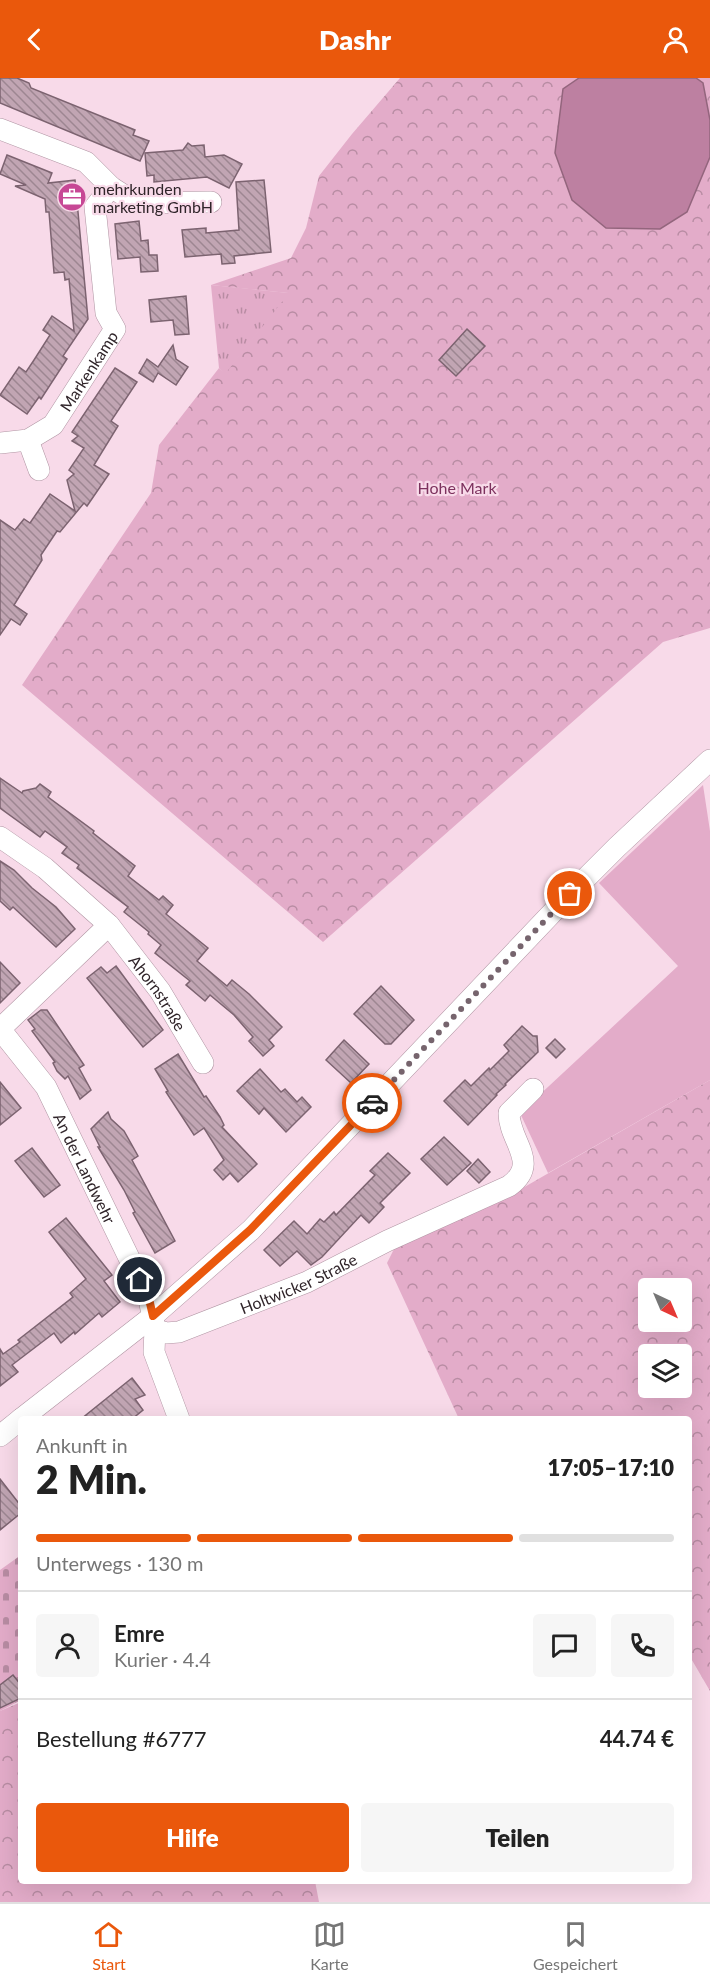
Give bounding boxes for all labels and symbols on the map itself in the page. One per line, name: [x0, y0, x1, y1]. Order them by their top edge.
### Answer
place label: mehrkunden marketing GmbH: [93, 179, 213, 216]
office icon: mehrkunden marketing GmbH: [56, 181, 88, 213]
street label: Markenkamp: [55, 327, 121, 414]
park label: Hohe Mark: [417, 478, 497, 497]
pin: [544, 868, 595, 919]
street label: Ahornstraße: [126, 951, 191, 1034]
courier: [342, 1073, 402, 1133]
street label: An der Landwehr: [50, 1110, 120, 1226]
street label: Holtwicker Straße: [237, 1249, 360, 1317]
pin: [114, 1254, 165, 1305]
north arrow: [638, 1278, 692, 1332]

